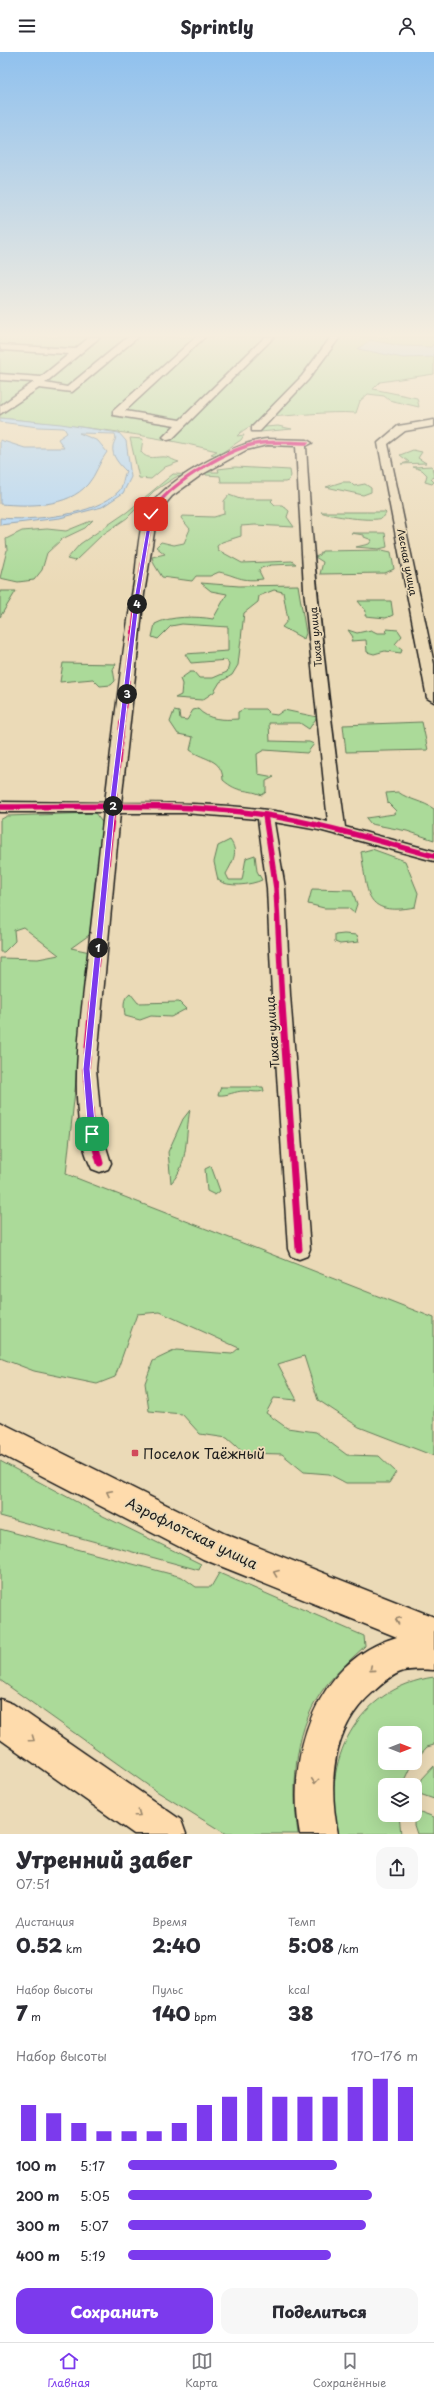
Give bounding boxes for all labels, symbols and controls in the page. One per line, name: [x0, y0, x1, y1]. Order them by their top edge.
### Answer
text: Sprintly: [180, 13, 254, 40]
icon: menu: [16, 15, 38, 37]
icon: person: [396, 15, 418, 37]
pin: [134, 497, 168, 531]
icon: check: [140, 503, 162, 525]
street label: Лесная улица: [394, 527, 422, 597]
pin: 4: [127, 594, 147, 614]
text: 4: [133, 595, 141, 612]
street label: Тихая улица: [305, 606, 325, 668]
pin: 3: [117, 684, 137, 704]
text: 3: [123, 685, 131, 702]
pin: 2: [103, 796, 123, 816]
text: 2: [109, 797, 117, 814]
pin: 1: [88, 938, 108, 958]
text: 1: [95, 939, 101, 956]
street label: Тихая улица: [260, 995, 283, 1069]
pin: [75, 1117, 109, 1151]
icon: arrive: [81, 1123, 103, 1145]
place label: Поселок Таёжный: [143, 1443, 265, 1464]
marker: Поселок Таёжный: [130, 1448, 140, 1458]
one-way arrow: [106, 1490, 113, 1497]
street label: Аэрофлотская улица: [123, 1492, 262, 1574]
one-way arrow: [273, 1570, 281, 1578]
one-way arrow: [394, 1616, 401, 1624]
one-way arrow: [369, 1665, 377, 1672]
north arrow: [378, 1726, 422, 1770]
map controls: [378, 1726, 422, 1822]
one-way arrow: [28, 1734, 35, 1742]
one-way arrow: [310, 1778, 319, 1784]
button: layers: [378, 1778, 422, 1822]
one-way arrow: [134, 1809, 141, 1817]
text: Утренний забег: [16, 1842, 192, 1875]
button: share: [376, 1847, 418, 1889]
text: 07:51: [16, 1874, 50, 1893]
text: Дистанция: [16, 1913, 74, 1930]
text: Время: [152, 1913, 187, 1930]
text: Темп: [288, 1913, 316, 1930]
text: 0.52: [16, 1930, 62, 1960]
text: 2:40: [152, 1930, 201, 1960]
text: 5:08: [288, 1930, 334, 1960]
text: km: [62, 1940, 82, 1957]
text: /km: [334, 1940, 359, 1957]
text: Набор высоты: [16, 1981, 93, 1998]
text: Пульс: [152, 1981, 183, 1998]
text: kcal: [288, 1981, 310, 1998]
text: 7: [16, 1998, 28, 2028]
text: 140: [152, 1998, 190, 2028]
text: 38: [288, 1998, 314, 2028]
text: m: [28, 2008, 41, 2025]
text: bpm: [190, 2008, 217, 2025]
text: Набор высоты: [16, 2046, 107, 2065]
text: 170–176 m: [351, 2046, 418, 2065]
text: 100 m: [16, 2156, 57, 2175]
text: 5:17: [80, 2156, 105, 2175]
text: 200 m: [16, 2186, 60, 2205]
text: 5:05: [80, 2186, 110, 2205]
text: 300 m: [16, 2216, 60, 2235]
text: 5:07: [80, 2216, 109, 2235]
text: 400 m: [16, 2246, 60, 2265]
text: 5:19: [80, 2246, 106, 2265]
button: Сохранить: [16, 2288, 213, 2334]
button: Поделиться: [221, 2288, 418, 2334]
tab: Главная: [48, 2350, 90, 2391]
tab: Карта: [185, 2350, 218, 2391]
tab: Сохранённые: [313, 2350, 386, 2391]

